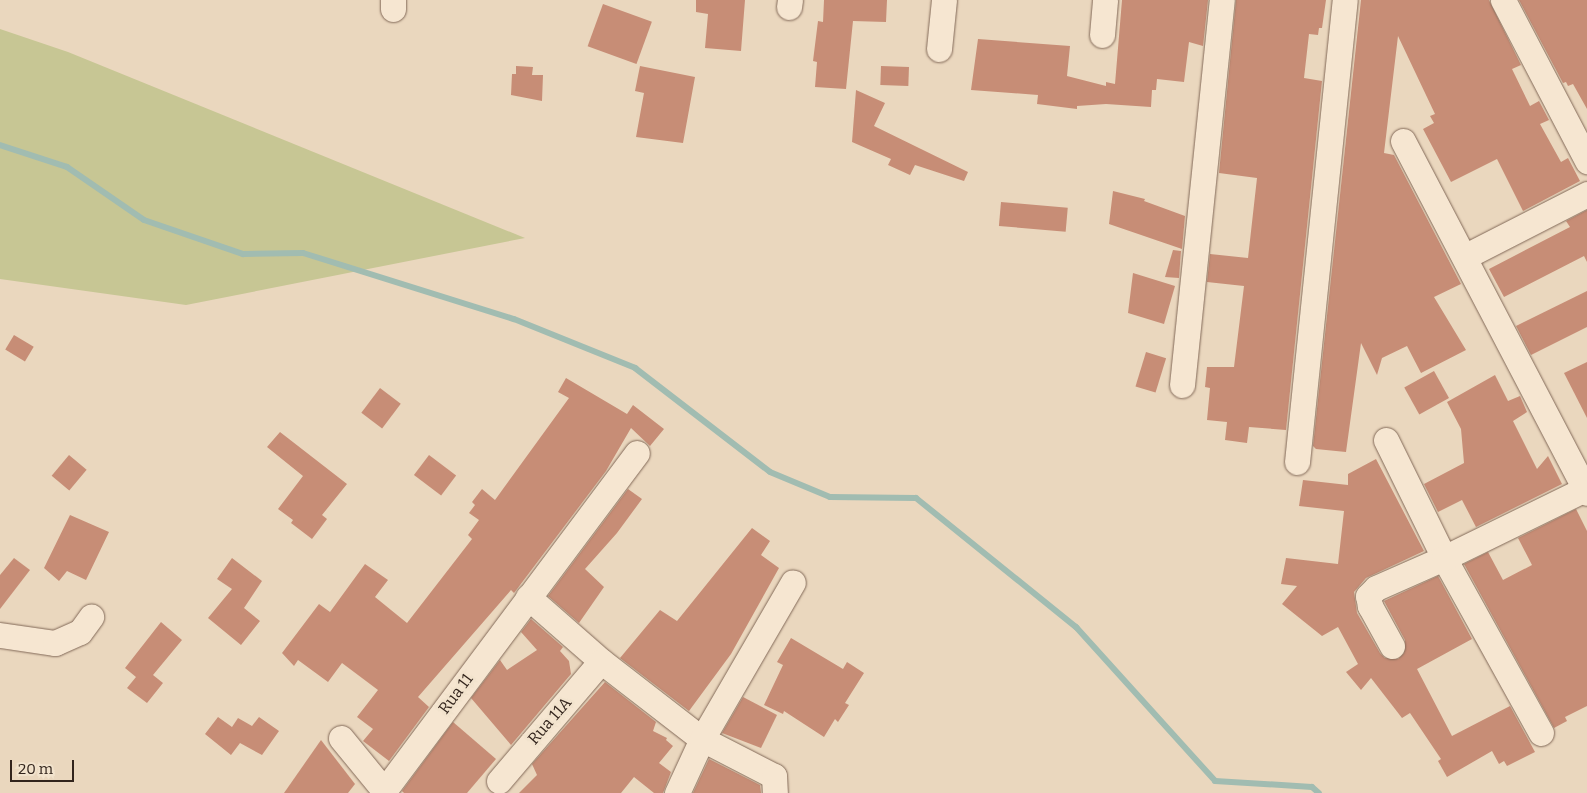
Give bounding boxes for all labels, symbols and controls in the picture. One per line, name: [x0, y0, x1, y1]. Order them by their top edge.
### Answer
street label: Rua 11: [435, 670, 477, 718]
street label: Rua 11A: [524, 693, 576, 749]
scale bar: [12, 750, 76, 782]
text: 20 m: [18, 760, 53, 778]

